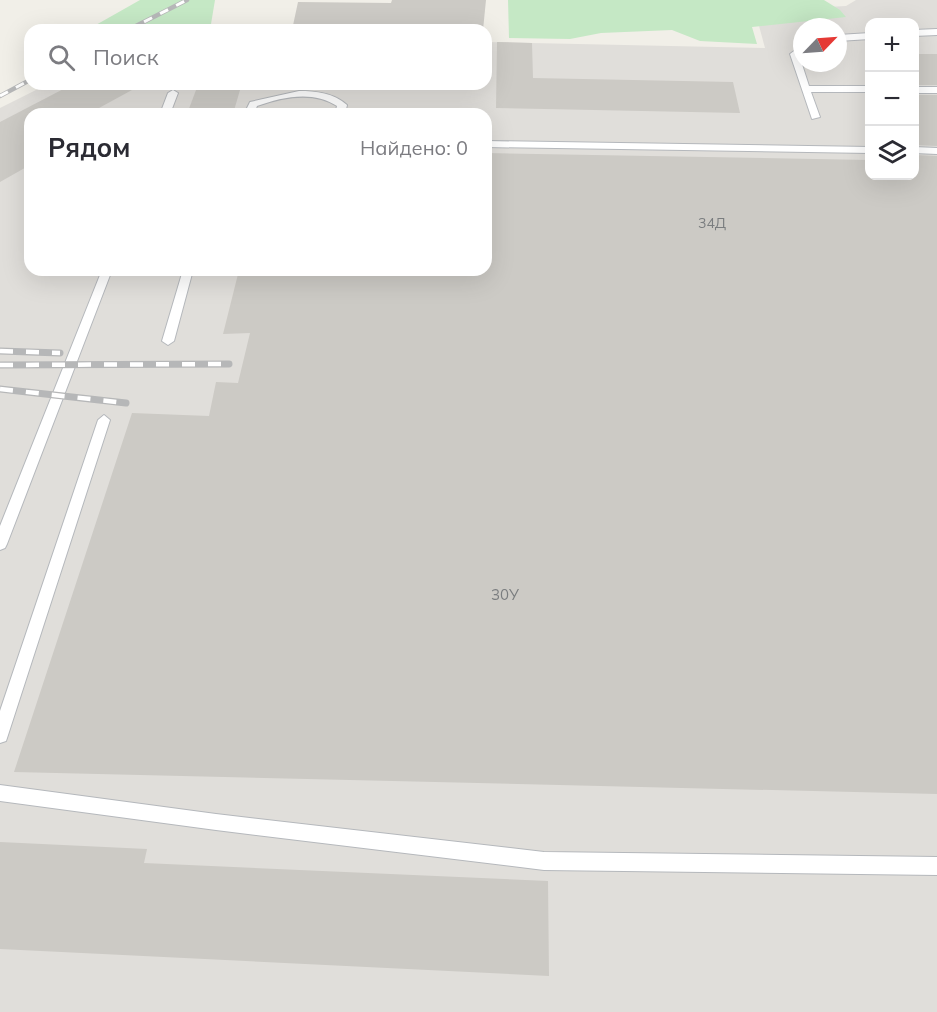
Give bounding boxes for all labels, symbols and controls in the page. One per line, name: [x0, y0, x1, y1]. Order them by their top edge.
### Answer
north arrow: [793, 18, 847, 72]
map controls: [865, 18, 919, 180]
button: +: [865, 18, 919, 72]
search box: [24, 24, 492, 90]
icon: search: [45, 41, 78, 74]
text: Поиск: [93, 43, 159, 71]
button: −: [865, 72, 919, 126]
button: layers: [865, 126, 919, 180]
text: Рядом: [48, 131, 131, 164]
text: Найдено: 0: [360, 135, 468, 160]
house number: 34Д: [698, 214, 726, 232]
house number: 30У: [491, 585, 519, 604]

